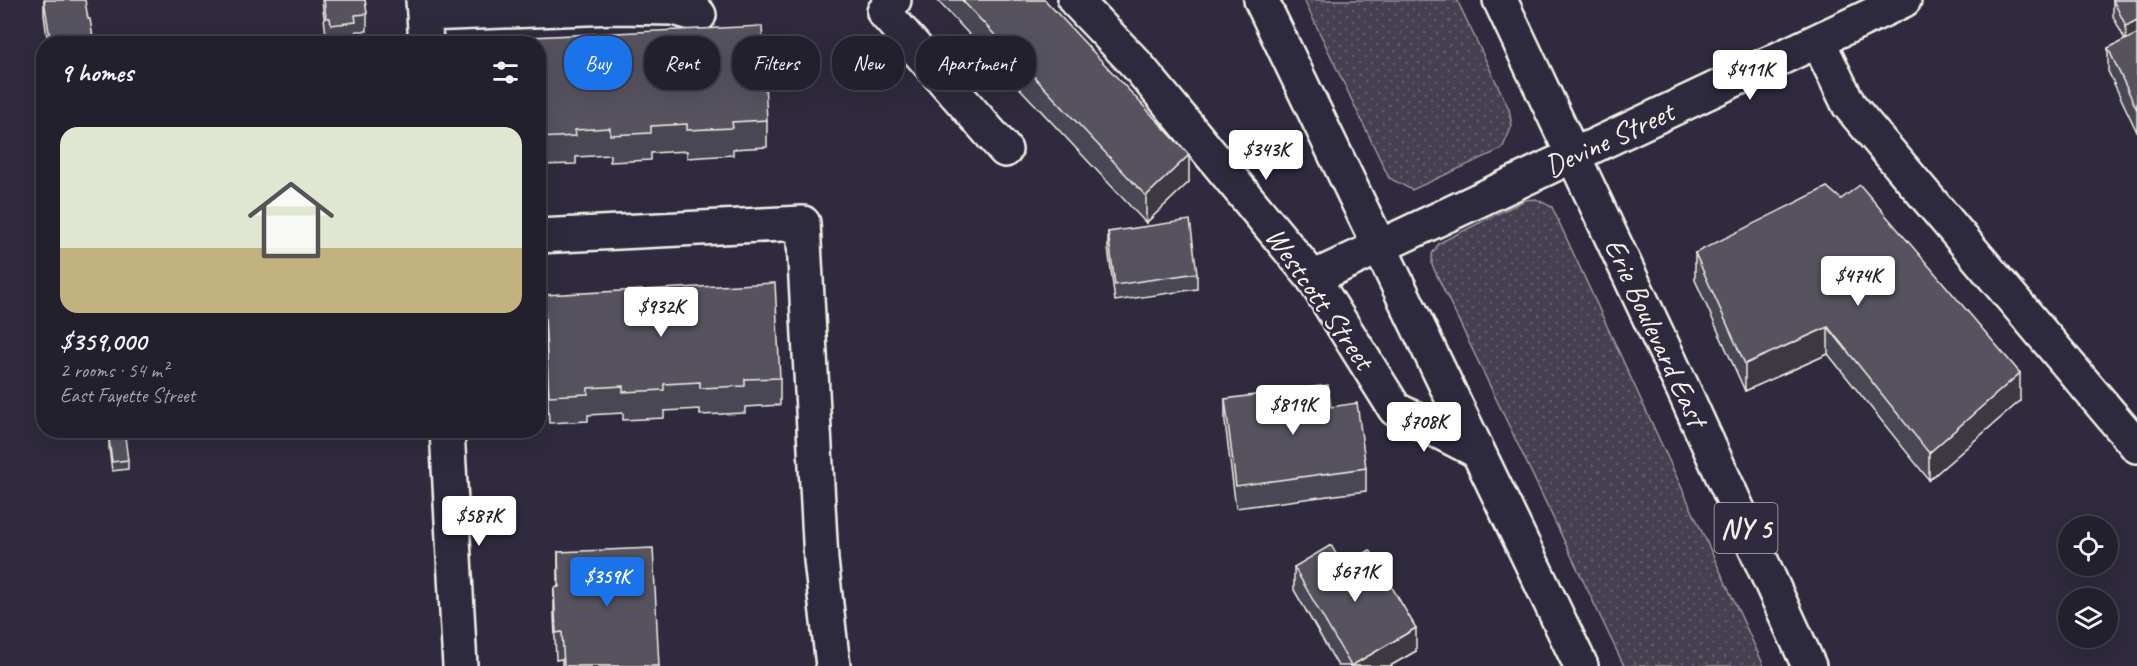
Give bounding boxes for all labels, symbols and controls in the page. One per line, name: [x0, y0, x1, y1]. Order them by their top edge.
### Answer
chip: Buy: [564, 36, 632, 90]
chip: Rent: [644, 36, 720, 90]
chip: Filters: [732, 36, 820, 90]
chip: New: [832, 36, 904, 90]
chip: Apartment: [916, 36, 1036, 90]
pin: $411K: [1708, 50, 1792, 101]
text: 9 homes: [60, 56, 133, 89]
icon: filters: [489, 56, 522, 89]
text: $411K: [1727, 57, 1773, 82]
street label: Devine Street: [1538, 91, 1682, 185]
pin: $343K: [1224, 130, 1308, 181]
text: $343K: [1243, 137, 1289, 162]
icon: home: [237, 166, 345, 274]
street label: Westcott Street: [1257, 219, 1385, 379]
street label: Erie Boulevard East: [1596, 232, 1718, 436]
pin: $474K: [1816, 256, 1900, 307]
text: $474K: [1835, 263, 1881, 288]
pin: $932K: [619, 287, 703, 338]
text: $932K: [638, 294, 684, 319]
text: $359,000: [60, 325, 146, 358]
text: 2 rooms · 54 m²: [60, 358, 168, 383]
text: East Fayette Street: [60, 383, 195, 408]
pin: $819K: [1251, 385, 1335, 436]
text: $819K: [1270, 392, 1316, 417]
pin: $708K: [1382, 402, 1466, 453]
text: $708K: [1401, 409, 1447, 434]
pin: $587K: [437, 496, 521, 547]
text: $587K: [456, 503, 502, 528]
road number: NY 5: [1714, 503, 1778, 553]
map controls: [2058, 516, 2118, 648]
button: locate: [2058, 516, 2118, 576]
pin: $671K: [1313, 552, 1397, 603]
pin: $359K: [565, 557, 649, 608]
text: $671K: [1332, 559, 1378, 584]
text: $359K: [584, 564, 630, 589]
button: layers: [2058, 588, 2118, 648]

